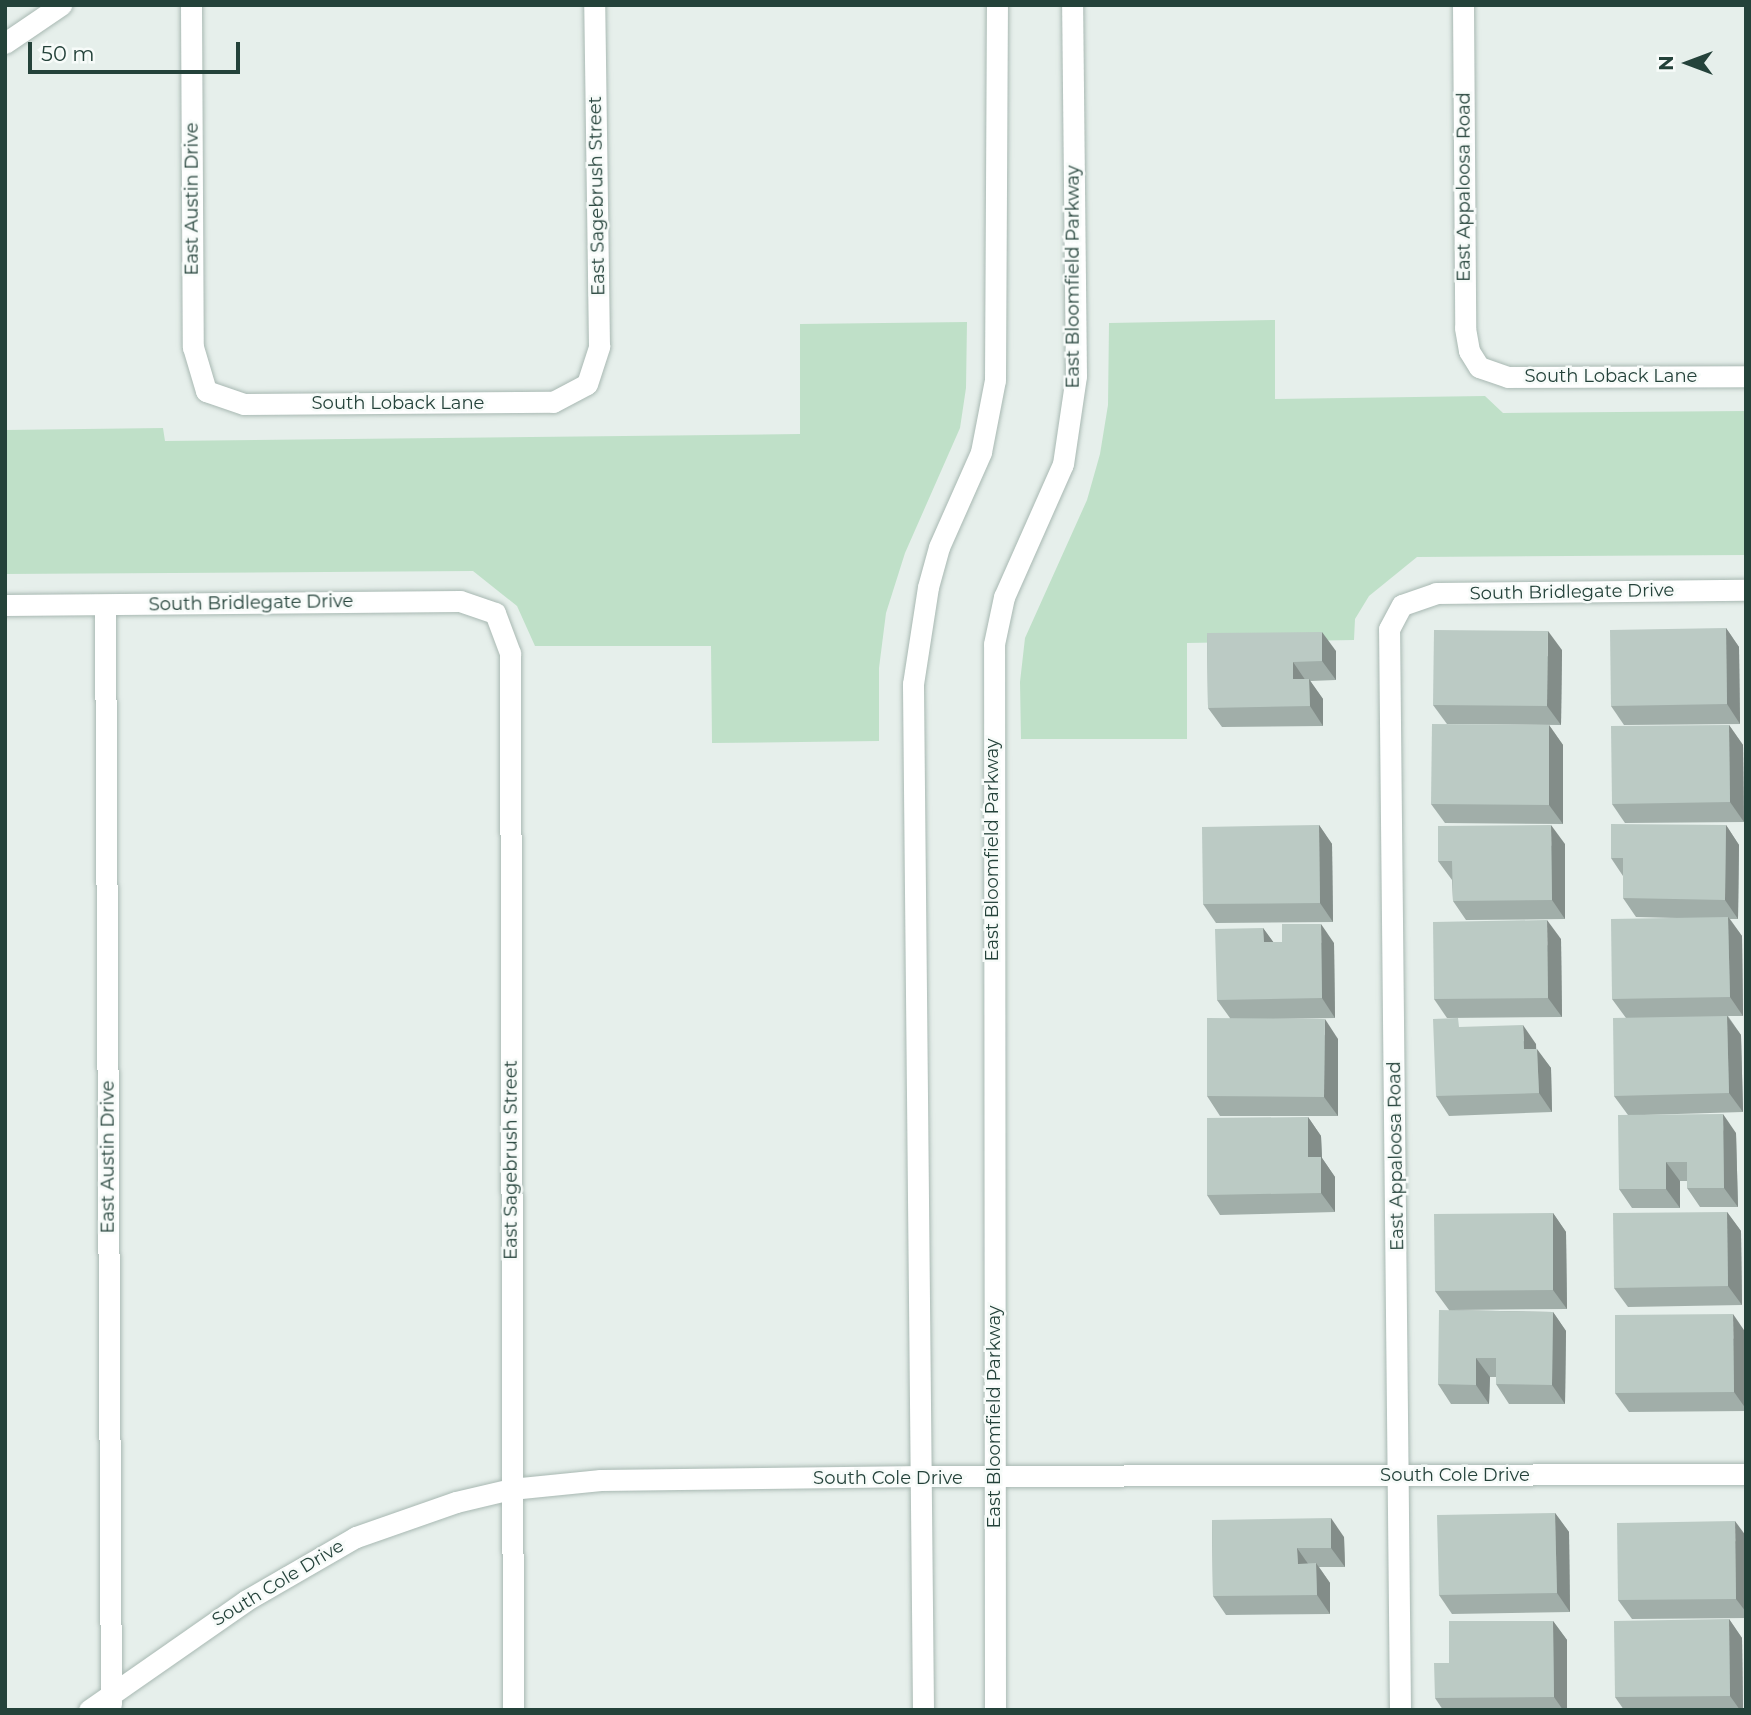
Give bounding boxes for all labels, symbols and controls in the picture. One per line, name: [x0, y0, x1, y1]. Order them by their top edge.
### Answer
scale bar: [32, 28, 243, 72]
north arrow: [1653, 28, 1723, 98]
text: 50 m: [41, 41, 95, 66]
text: N: [1655, 55, 1678, 71]
street label: East Appaloosa Road: [1453, 92, 1475, 282]
street label: East Sagebrush Street: [584, 96, 610, 296]
street label: East Austin Drive: [181, 122, 203, 276]
street label: East Bloomfield Parkway: [1062, 165, 1084, 389]
street label: South Loback Lane: [1525, 365, 1697, 387]
street label: South Loback Lane: [312, 392, 484, 414]
street label: South Bridlegate Drive: [1469, 579, 1675, 605]
street label: South Bridlegate Drive: [148, 590, 354, 616]
street label: East Bloomfield Parkway: [981, 738, 1003, 962]
street label: East Sagebrush Street: [500, 1060, 522, 1260]
street label: East Appaloosa Road: [1384, 1061, 1408, 1251]
street label: East Austin Drive: [97, 1080, 119, 1234]
street label: East Bloomfield Parkway: [983, 1305, 1005, 1529]
street label: South Cole Drive: [1380, 1464, 1530, 1486]
street label: South Cole Drive: [813, 1467, 963, 1489]
street label: South Cole Drive: [208, 1535, 348, 1631]

